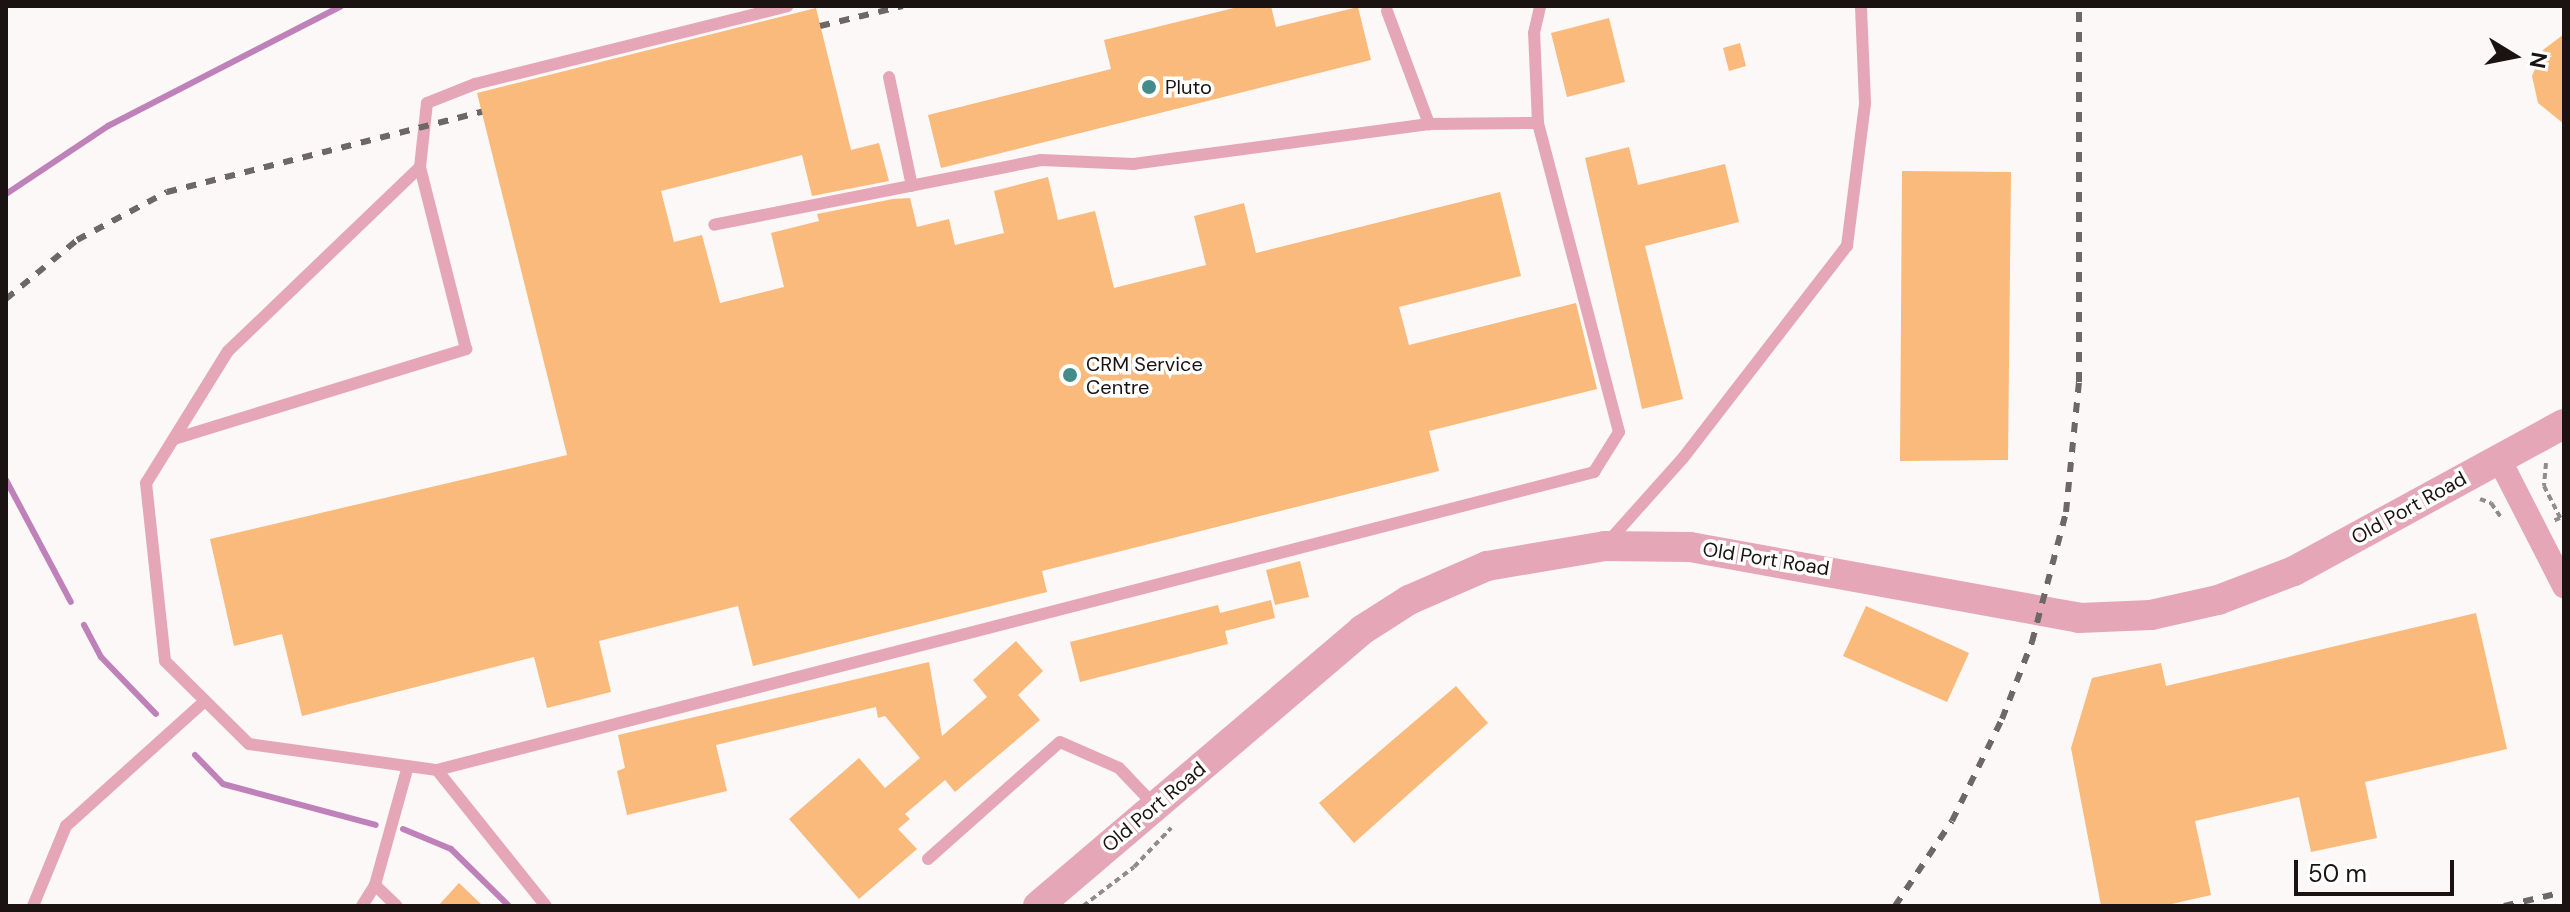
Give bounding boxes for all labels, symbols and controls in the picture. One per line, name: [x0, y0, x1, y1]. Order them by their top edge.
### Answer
north arrow: [2474, 16, 2554, 96]
text: N: [2522, 50, 2554, 71]
place label: Pluto: [1165, 75, 1212, 99]
marker: Pluto: [1140, 78, 1158, 96]
place label: CRM Service Centre: [1086, 352, 1203, 399]
marker: CRM Service Centre: [1061, 366, 1079, 384]
street label: Old Port Road: [2347, 467, 2471, 549]
street label: Old Port Road: [1701, 537, 1831, 581]
street label: Old Port Road: [1097, 757, 1211, 857]
scale bar: [2298, 844, 2458, 894]
text: 50 m: [2308, 858, 2367, 889]

